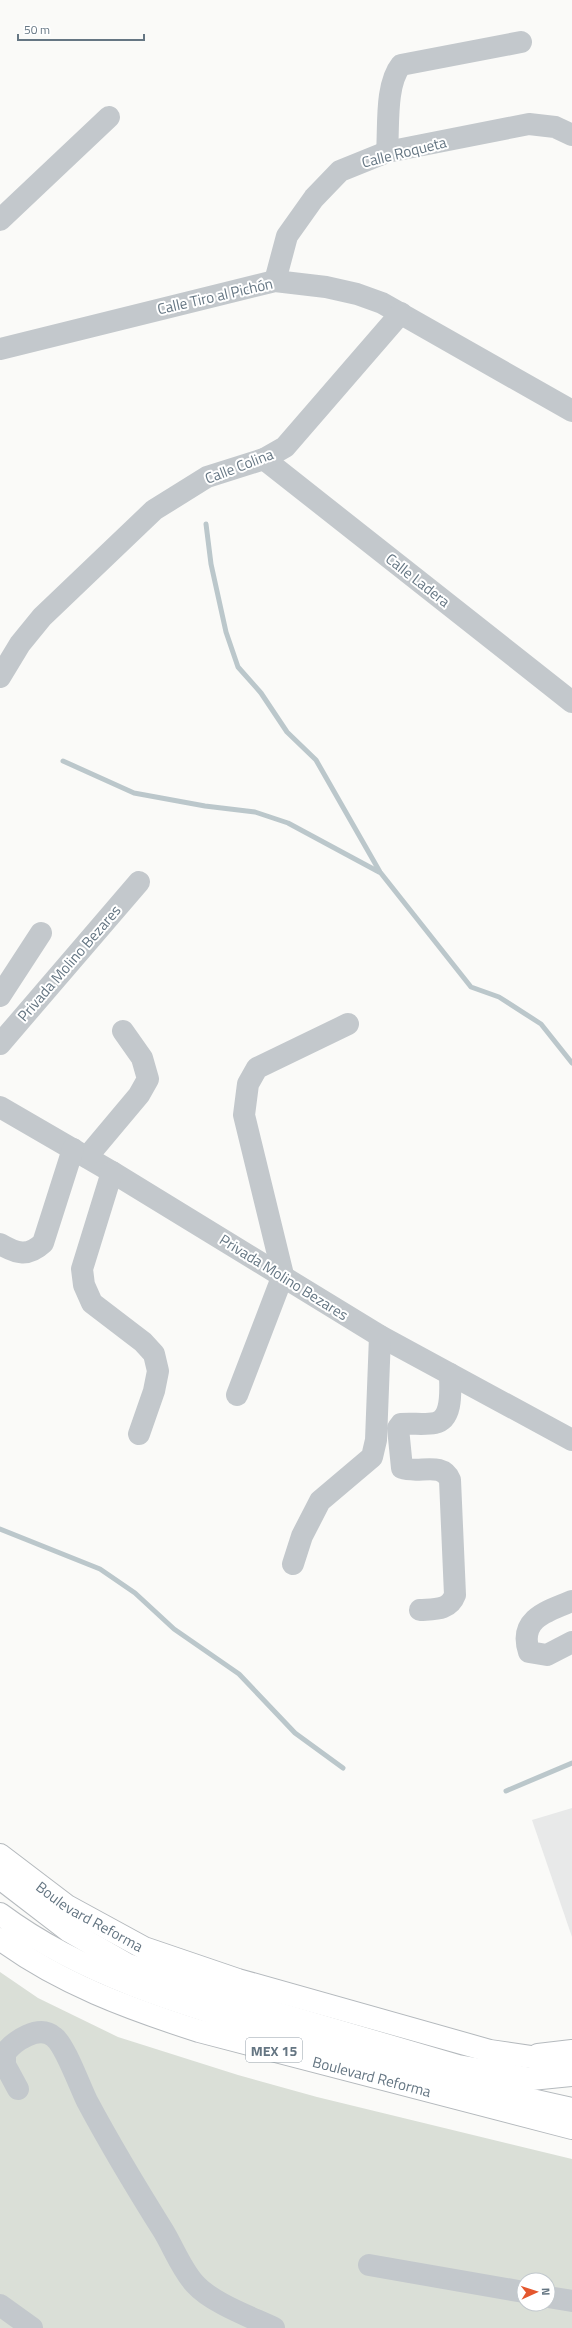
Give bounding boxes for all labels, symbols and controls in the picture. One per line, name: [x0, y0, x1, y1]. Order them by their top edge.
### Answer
scale bar: [18, 16, 144, 42]
text: 50 m: [24, 20, 50, 39]
street label: Calle Roqueta: [359, 130, 449, 174]
street label: Calle Tiro al Pichón: [155, 272, 275, 320]
street label: Calle Colina: [201, 442, 277, 490]
street label: Calle Ladera: [381, 547, 456, 613]
street label: Privada Molino Bezares: [12, 900, 126, 1026]
street label: Privada Molino Bezares: [215, 1228, 353, 1326]
street label: Boulevard Reforma: [31, 1875, 148, 1957]
road number: MEX 15: [246, 2038, 302, 2062]
street label: Boulevard Reforma: [310, 2050, 434, 2103]
north arrow: [516, 2272, 556, 2312]
text: N: [538, 2287, 554, 2296]

